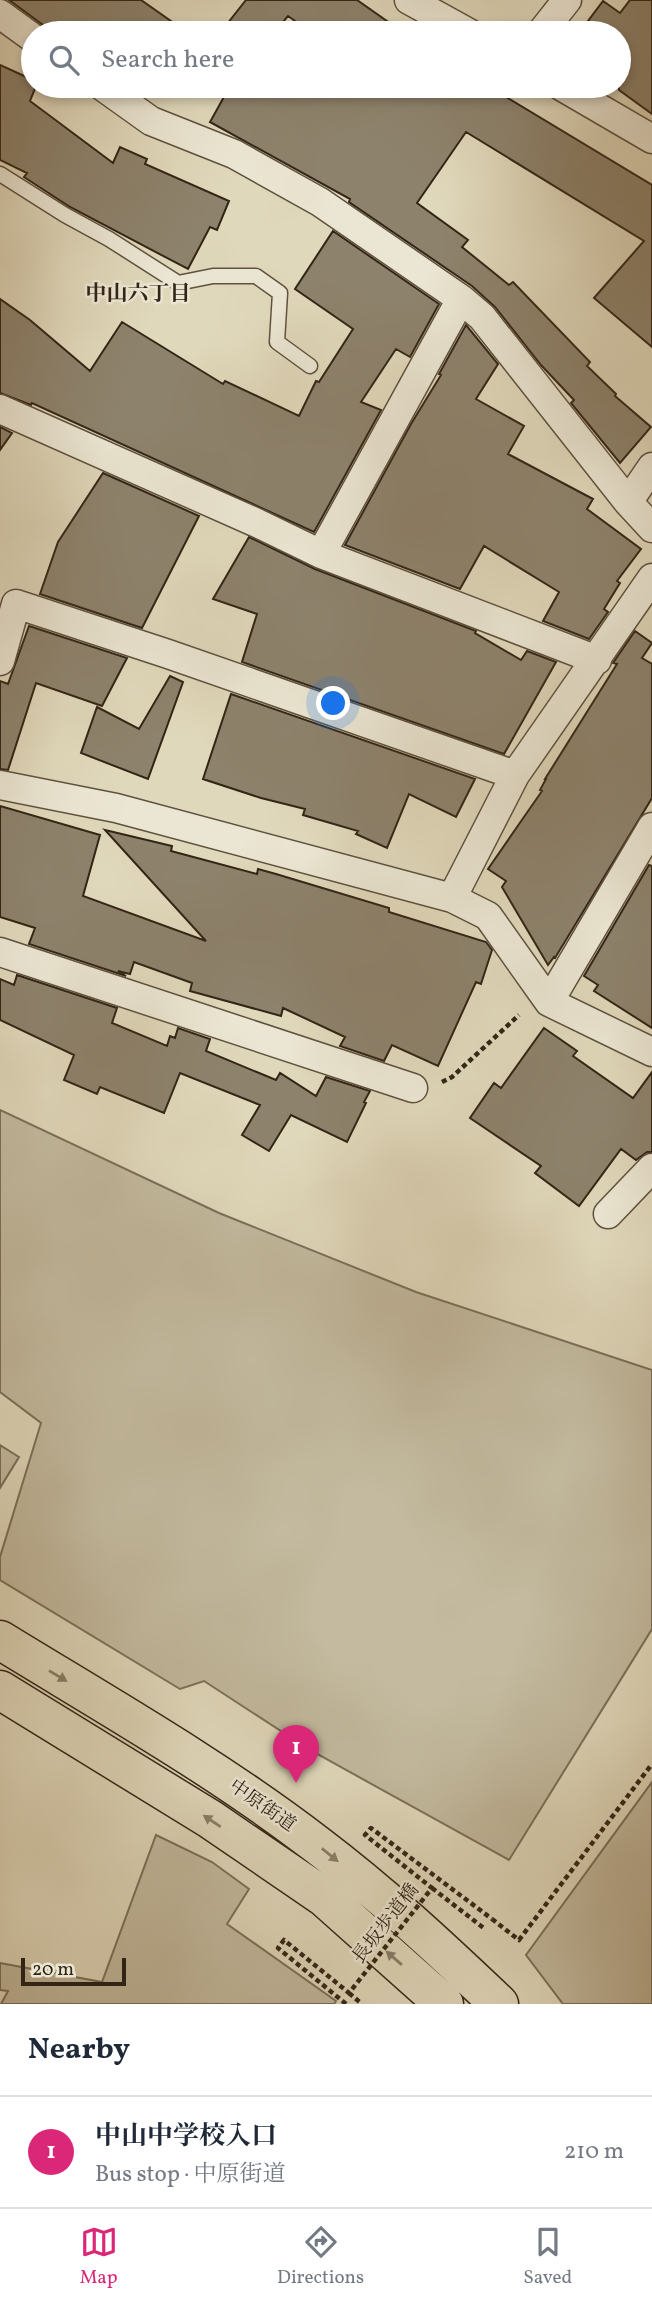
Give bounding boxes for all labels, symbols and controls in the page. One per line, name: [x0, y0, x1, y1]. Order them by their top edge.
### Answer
search box: [21, 21, 631, 98]
icon: search: [45, 41, 83, 79]
text: Search here: [101, 42, 234, 78]
district label: 中山六丁目: [86, 280, 191, 309]
your location: [316, 686, 350, 720]
one-way arrow: [49, 1670, 68, 1682]
pin: 1: [273, 1725, 319, 1783]
street label: 中原街道: [223, 1774, 301, 1838]
one-way arrow: [203, 1815, 222, 1828]
one-way arrow: [321, 1847, 338, 1862]
street label: 長坂歩道橋: [347, 1879, 425, 1969]
one-way arrow: [385, 1951, 402, 1966]
scale bar: [21, 1955, 126, 1987]
text: 20 m: [32, 1957, 74, 1983]
text: Nearby: [28, 2029, 130, 2071]
text: 中山中学校入口: [95, 2119, 277, 2155]
text: 1: [46, 2136, 56, 2168]
text: 210 m: [564, 2136, 624, 2168]
text: Bus stop · 中原街道: [95, 2159, 286, 2191]
tab: Map: [80, 2223, 118, 2291]
tab: Directions: [277, 2223, 364, 2291]
tab: Saved: [523, 2223, 572, 2291]

